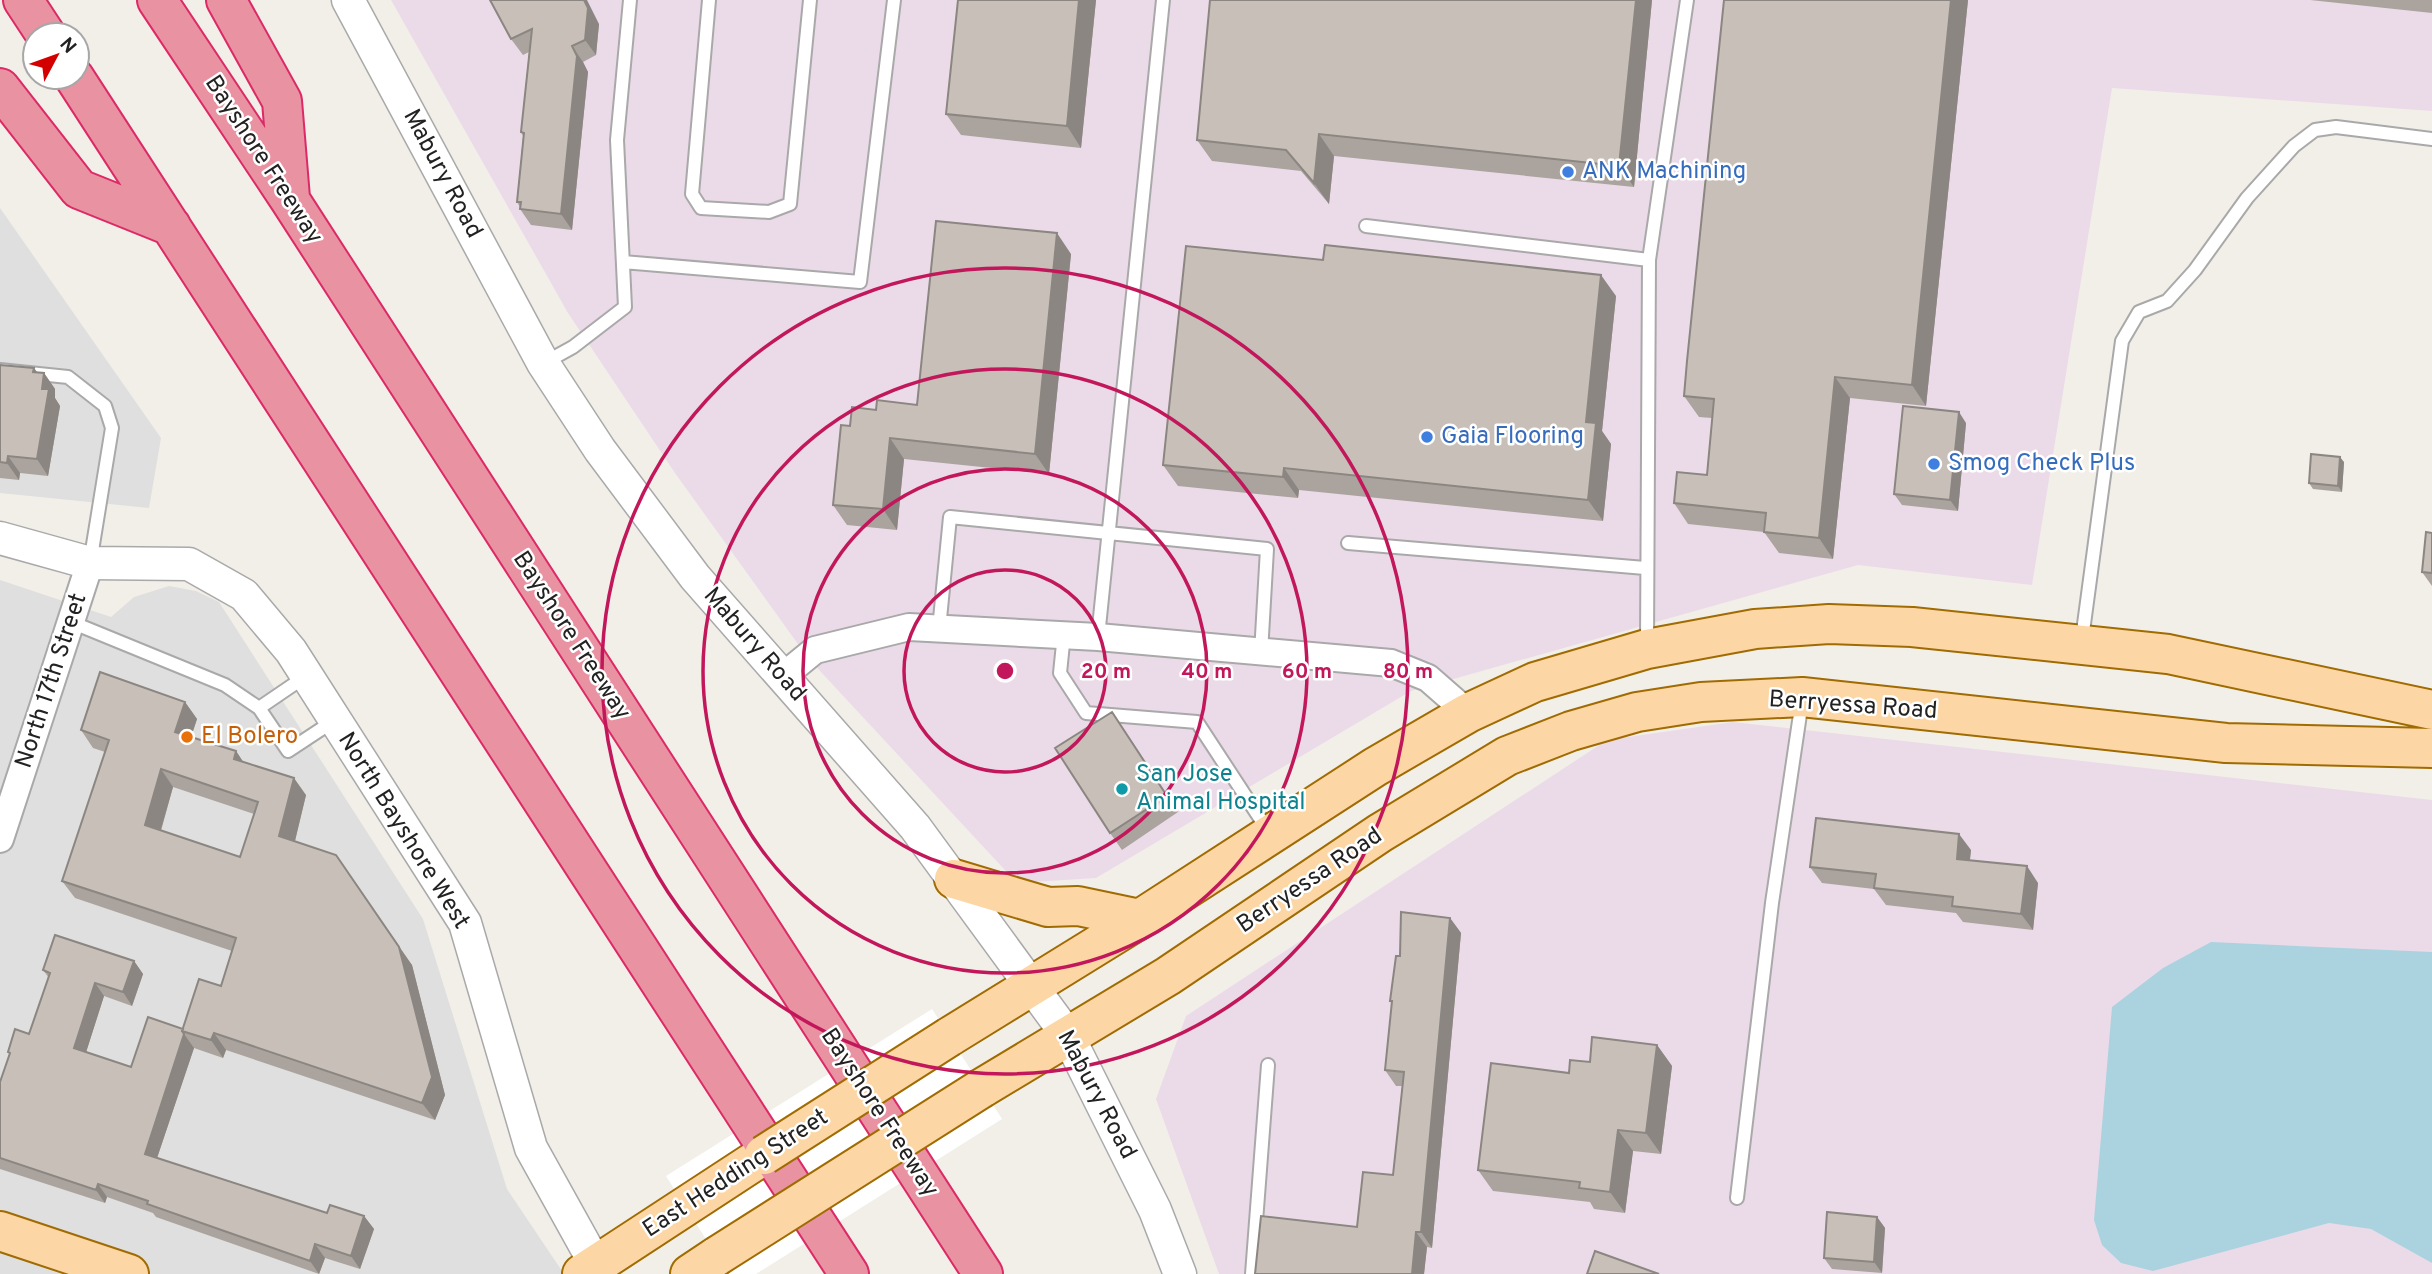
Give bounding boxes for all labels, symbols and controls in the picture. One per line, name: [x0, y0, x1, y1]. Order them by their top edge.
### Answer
north arrow: [21, 21, 91, 91]
text: N: [54, 33, 81, 59]
street label: Bayshore Freeway: [197, 70, 329, 250]
street label: Mabury Road: [395, 104, 489, 244]
place label: ANK Machining: [1582, 157, 1746, 187]
marker: ANK Machining: [1560, 164, 1576, 180]
place label: Gaia Flooring: [1441, 422, 1584, 452]
marker: Gaia Flooring: [1419, 429, 1435, 445]
place label: Smog Check Plus: [1948, 449, 2135, 479]
marker: Smog Check Plus: [1926, 456, 1942, 472]
street label: Bayshore Freeway: [505, 546, 637, 726]
street label: Mabury Road: [696, 582, 812, 708]
street label: North 17th Street: [10, 590, 94, 772]
centre of rings: [993, 659, 1017, 683]
text: 20 m: [1081, 659, 1131, 686]
text: 40 m: [1182, 659, 1232, 686]
text: 60 m: [1282, 659, 1332, 686]
text: 80 m: [1383, 659, 1433, 686]
street label: Berryessa Road: [1768, 685, 1938, 727]
place label: El Bolero: [201, 722, 298, 752]
street label: North Bayshore West: [330, 727, 476, 935]
marker: El Bolero: [179, 729, 195, 745]
place label: San Jose Animal Hospital: [1136, 760, 1306, 818]
marker: San Jose Animal Hospital: [1114, 781, 1130, 797]
street label: Berryessa Road: [1231, 821, 1389, 941]
street label: Bayshore Freeway: [813, 1023, 945, 1203]
street label: Mabury Road: [1049, 1025, 1143, 1165]
street label: East Hedding Street: [638, 1103, 834, 1245]

